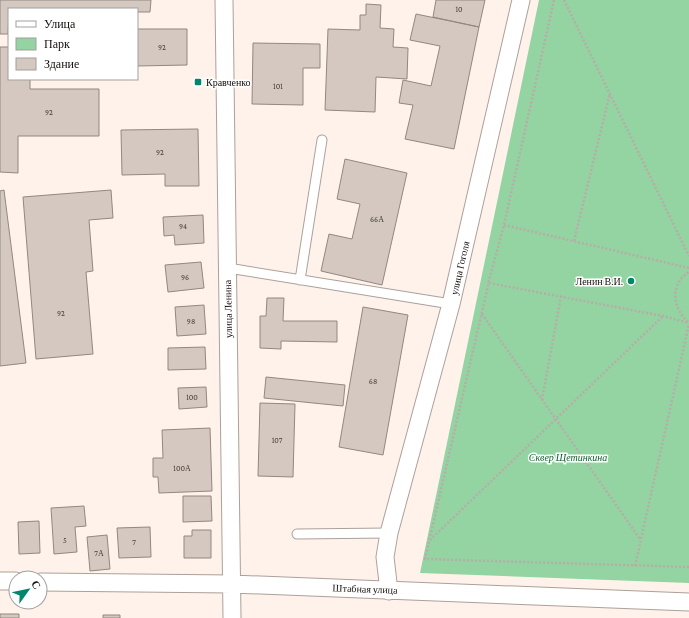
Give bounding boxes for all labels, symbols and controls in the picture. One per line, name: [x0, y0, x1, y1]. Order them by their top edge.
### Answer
house number: 10: [455, 5, 463, 14]
legend: [8, 8, 138, 80]
text: Улица: [44, 17, 76, 31]
text: Парк: [44, 37, 70, 51]
house number: 92: [158, 43, 166, 52]
text: Здание: [44, 57, 79, 71]
marker: Кравченко: [193, 77, 203, 87]
place label: Кравченко: [206, 77, 251, 88]
house number: 101: [273, 82, 283, 91]
house number: 92: [45, 108, 53, 117]
house number: 92: [156, 148, 164, 157]
house number: 66А: [370, 215, 384, 224]
house number: 94: [179, 222, 187, 231]
street label: улица Гоголя: [448, 240, 472, 296]
house number: 96: [181, 273, 189, 282]
place label: Ленин В.И.: [575, 276, 623, 287]
marker: Ленин В.И.: [626, 276, 636, 286]
street label: улица Ленина: [222, 279, 234, 338]
house number: 92: [57, 309, 65, 318]
house number: 98: [187, 317, 195, 326]
house number: 68: [369, 377, 377, 386]
house number: 100: [186, 393, 198, 402]
house number: 107: [272, 436, 283, 445]
park label: Сквер Щетинкина: [529, 452, 607, 463]
house number: 100А: [173, 464, 191, 473]
house number: 5: [63, 536, 67, 545]
house number: 7: [132, 538, 136, 547]
house number: 7А: [94, 549, 104, 558]
north arrow: [8, 570, 48, 610]
text: С: [29, 578, 44, 591]
street label: Штабная улица: [332, 582, 398, 596]

